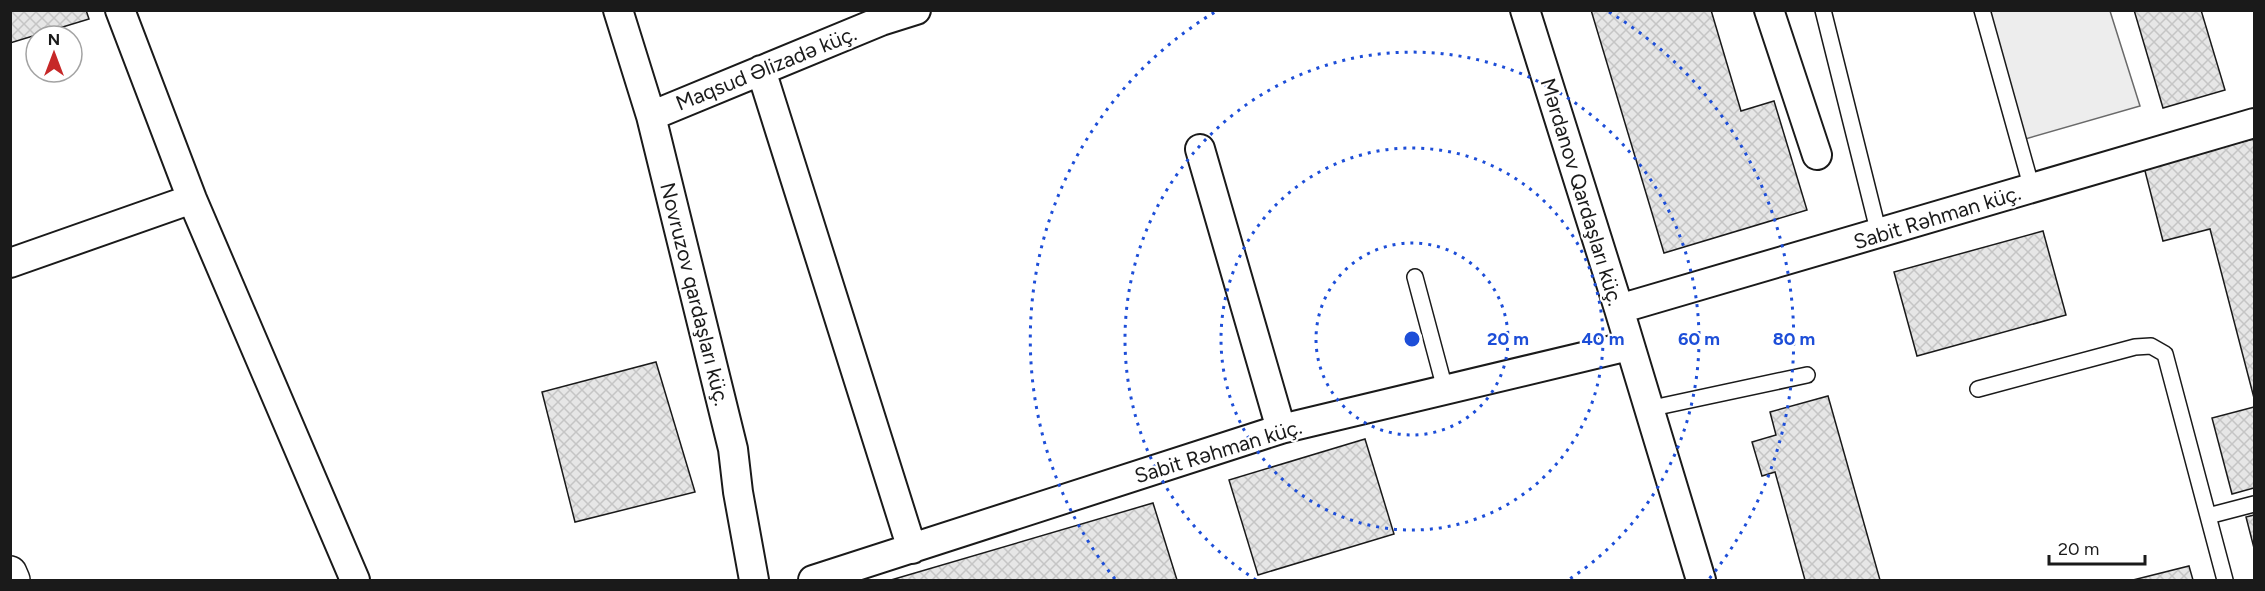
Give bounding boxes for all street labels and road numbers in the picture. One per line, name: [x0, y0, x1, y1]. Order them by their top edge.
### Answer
street label: Maqsud Əlizadə küç.: [672, 20, 860, 116]
street label: Mərdanov Qardaşları küç.: [1535, 75, 1629, 309]
street label: Novruzov qardaşları küç.: [655, 180, 735, 408]
street label: Sabit Rəhman küç.: [1850, 180, 2024, 254]
street label: Sabit Rəhman küç.: [1131, 414, 1305, 488]

